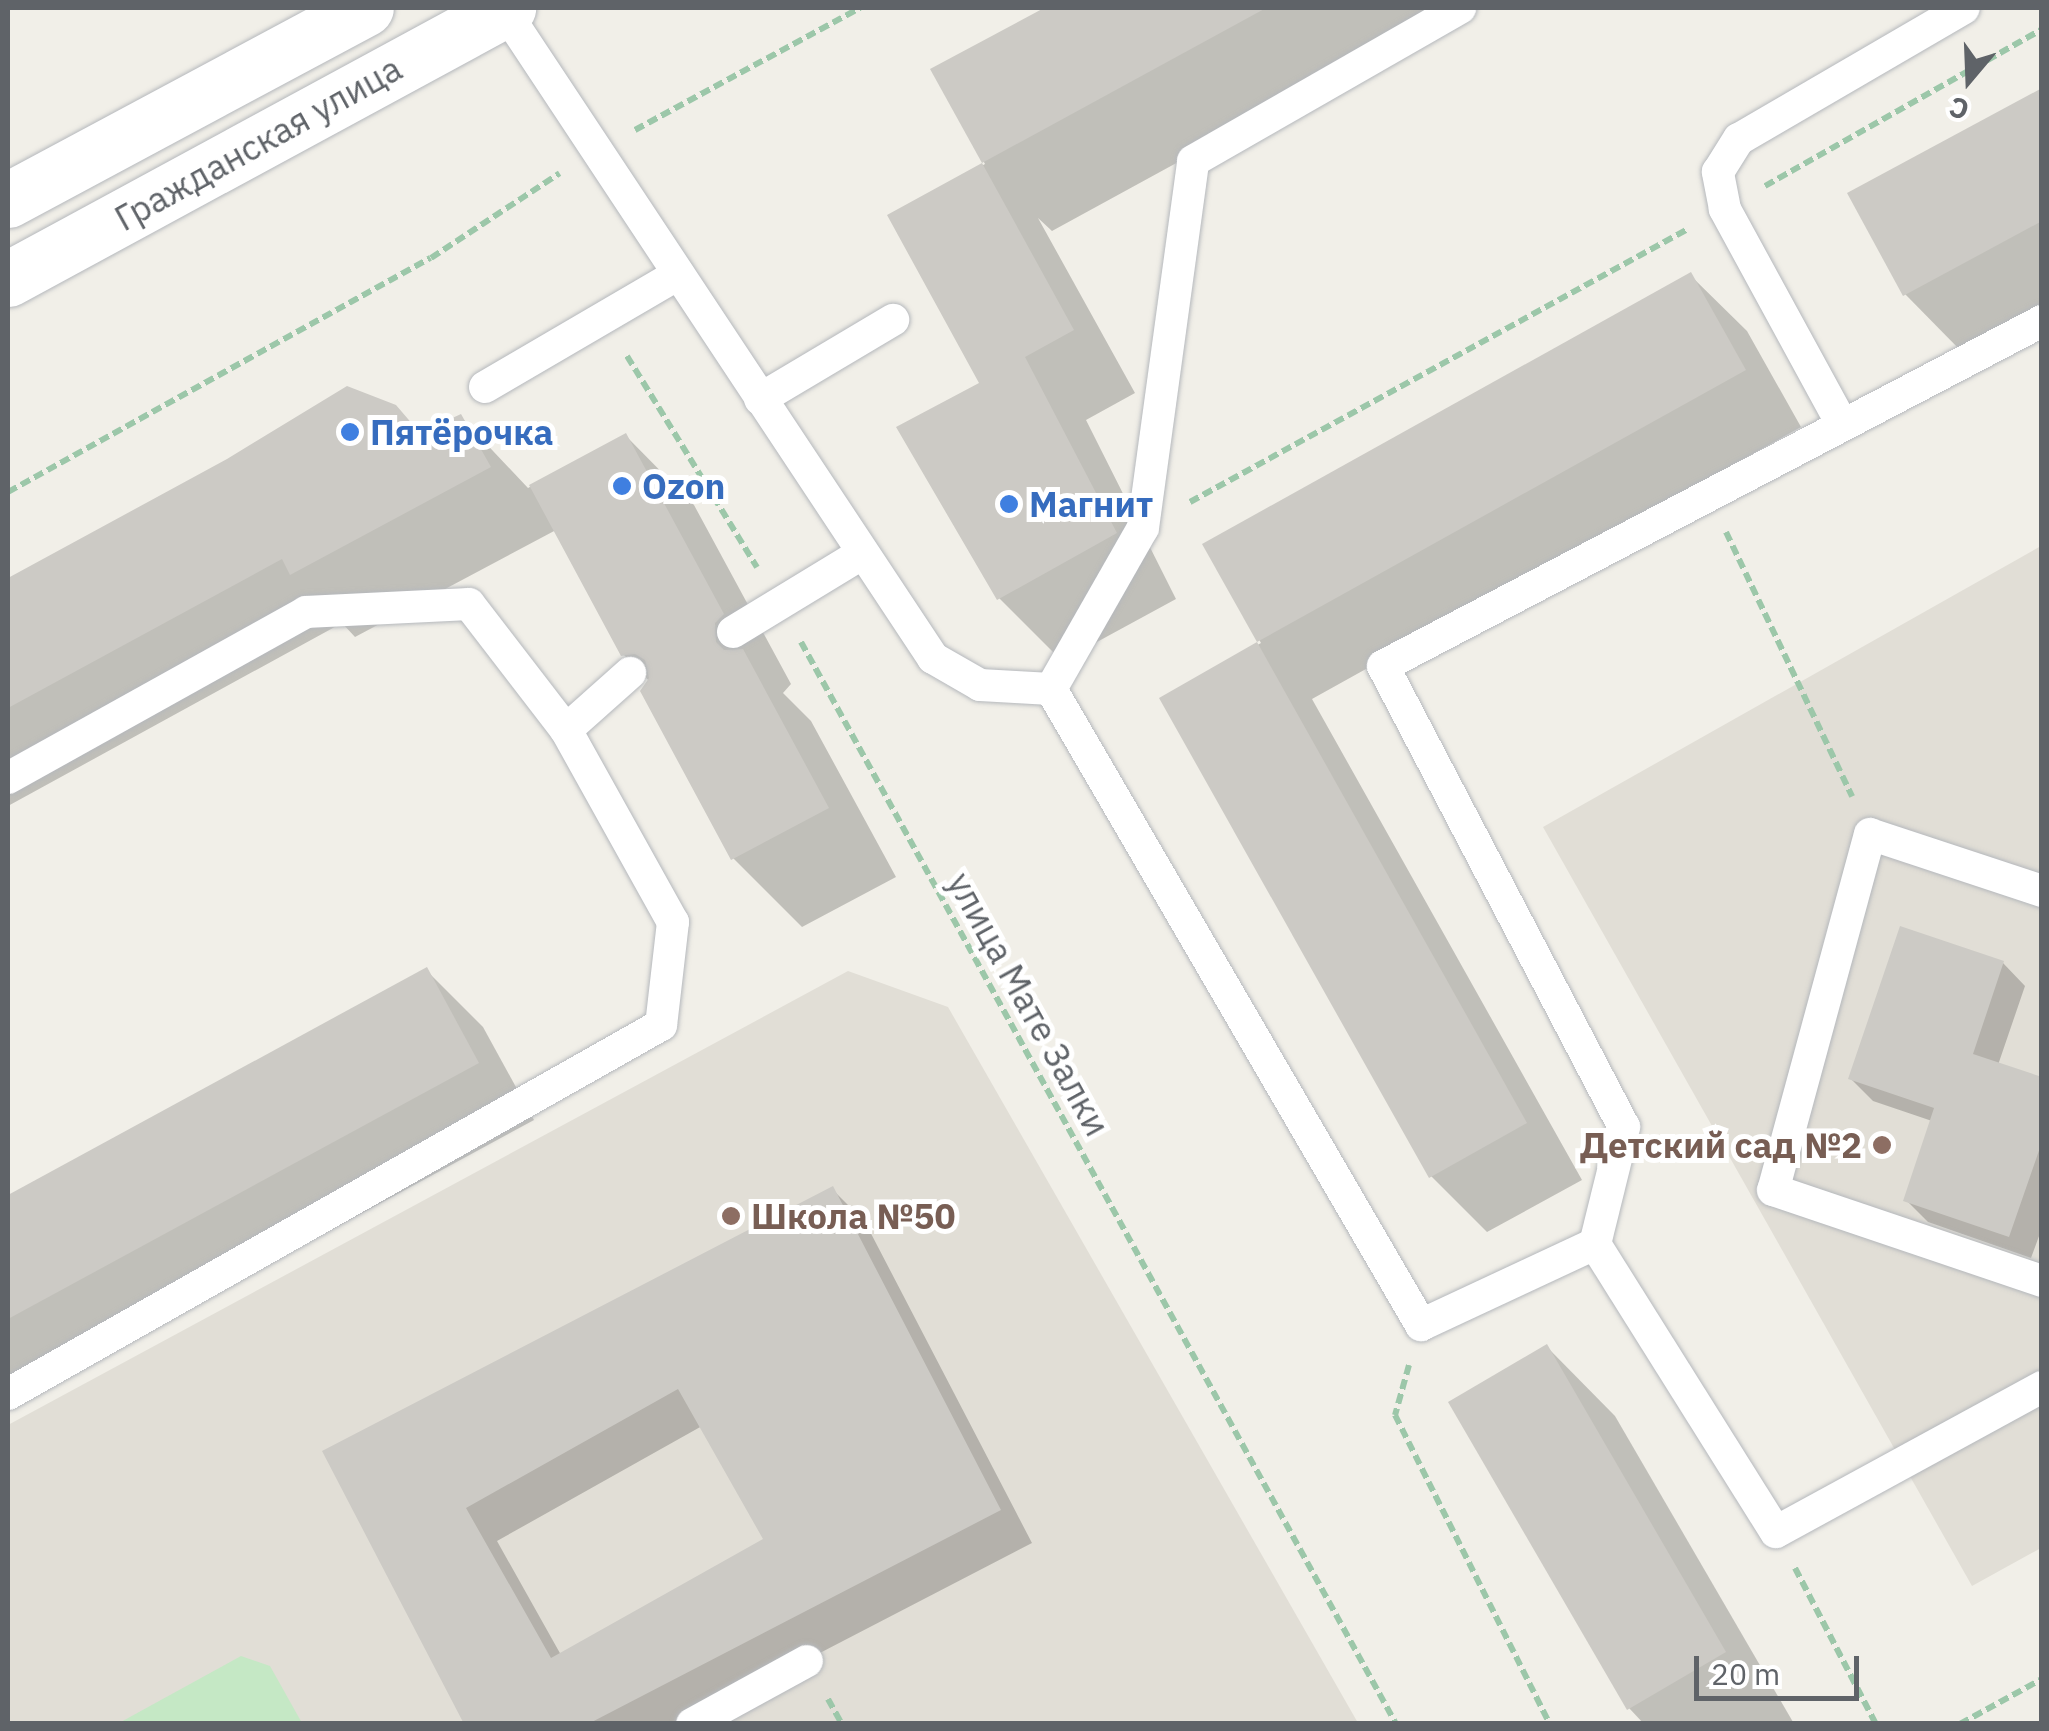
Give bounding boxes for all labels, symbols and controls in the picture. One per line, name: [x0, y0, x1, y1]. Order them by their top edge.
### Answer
north arrow: [1919, 30, 2019, 130]
street label: Гражданская улица: [107, 47, 409, 239]
text: С: [1944, 88, 1974, 129]
place label: Пятёрочка: [370, 411, 554, 453]
marker: Пятёрочка: [339, 421, 361, 443]
place label: Ozon: [642, 465, 725, 507]
marker: Ozon: [611, 475, 633, 497]
place label: Магнит: [1029, 483, 1153, 525]
marker: Магнит: [998, 493, 1020, 515]
street label: улица Мате Залки: [939, 865, 1119, 1143]
place label: Детский сад №2: [1580, 1124, 1862, 1166]
marker: Детский сад №2: [1871, 1134, 1893, 1156]
place label: Школа №50: [751, 1195, 955, 1237]
marker: Школа №50: [720, 1205, 742, 1227]
scale bar: [1699, 1636, 1864, 1698]
text: 20 m: [1711, 1654, 1780, 1693]

